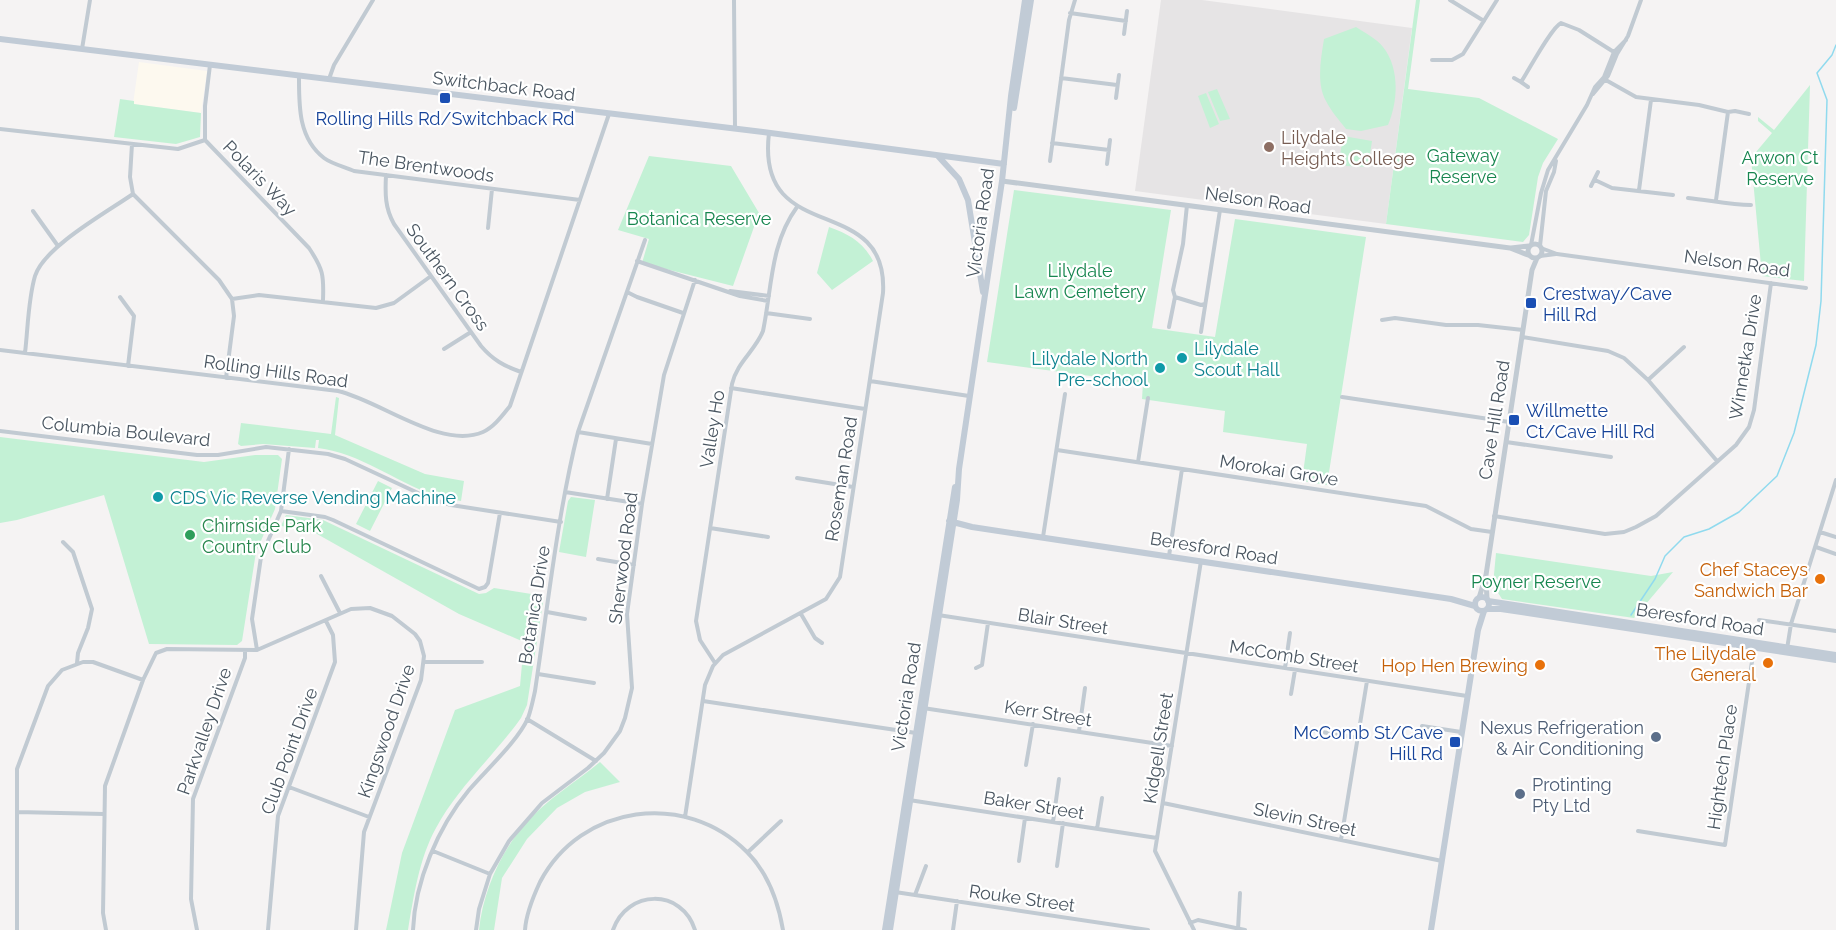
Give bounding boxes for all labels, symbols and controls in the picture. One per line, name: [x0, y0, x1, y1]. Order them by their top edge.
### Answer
street label: Switchback Road: [431, 67, 577, 105]
marker: Rolling Hills Rd/Switchback Rd: [438, 91, 452, 105]
place label: Rolling Hills Rd/Switchback Rd: [316, 108, 574, 129]
place label: Lilydale Heights College: [1281, 127, 1415, 169]
street label: Polaris Way: [219, 136, 301, 220]
marker: Lilydale Heights College: [1262, 140, 1276, 154]
park label: Gateway Reserve: [1427, 145, 1499, 187]
street label: The Brentwoods: [357, 146, 496, 186]
park label: Arwon Ct Reserve: [1742, 147, 1818, 189]
street label: Victoria Road: [962, 167, 998, 279]
street label: Nelson Road: [1204, 182, 1312, 218]
park label: Botanica Reserve: [627, 208, 772, 229]
street label: Southern Cross: [402, 219, 494, 335]
street label: Nelson Road: [1683, 245, 1791, 281]
park label: Lilydale Lawn Cemetery: [1014, 260, 1146, 302]
place label: Crestway/Cave Hill Rd: [1543, 283, 1672, 325]
street label: Winnetka Drive: [1725, 292, 1765, 421]
marker: Crestway/Cave Hill Rd: [1524, 296, 1538, 310]
place label: Lilydale Scout Hall: [1194, 338, 1280, 380]
place label: Lilydale North Pre-school: [1031, 348, 1148, 390]
street label: Rolling Hills Road: [202, 350, 350, 392]
marker: Lilydale Scout Hall: [1175, 351, 1189, 365]
street label: Cave Hill Road: [1474, 359, 1514, 481]
marker: Lilydale North Pre-school: [1153, 361, 1167, 375]
street label: Valley Ho: [695, 388, 729, 470]
place label: Willmette Ct/Cave Hill Rd: [1526, 400, 1655, 442]
street label: Columbia Boulevard: [41, 412, 211, 450]
marker: Willmette Ct/Cave Hill Rd: [1507, 413, 1521, 427]
street label: Roseman Road: [821, 415, 861, 543]
street label: Morokai Grove: [1218, 450, 1340, 490]
place label: CDS Vic Reverse Vending Machine: [170, 487, 457, 508]
marker: CDS Vic Reverse Vending Machine: [151, 490, 165, 504]
street label: Sherwood Road: [604, 491, 642, 625]
place label: Chirnside Park Country Club: [202, 515, 322, 557]
marker: Chirnside Park Country Club: [183, 528, 197, 542]
street label: Beresford Road: [1149, 528, 1279, 568]
street label: Botanica Drive: [514, 544, 554, 666]
place label: Chef Staceys Sandwich Bar: [1694, 559, 1809, 601]
park label: Poyner Reserve: [1471, 571, 1602, 592]
marker: Chef Staceys Sandwich Bar: [1813, 572, 1827, 586]
street label: Beresford Road: [1635, 599, 1765, 639]
street label: Blair Street: [1016, 604, 1110, 638]
street label: McComb Street: [1228, 635, 1360, 677]
street label: Victoria Road: [887, 641, 925, 753]
place label: The Lilydale General: [1654, 643, 1756, 685]
place label: Hop Hen Brewing: [1381, 655, 1528, 676]
marker: The Lilydale General: [1761, 656, 1775, 670]
marker: Hop Hen Brewing: [1533, 658, 1547, 672]
street label: Kingswood Drive: [353, 661, 419, 801]
street label: Parkvalley Drive: [172, 664, 236, 797]
street label: Club Point Drive: [256, 684, 322, 817]
street label: Kidgell Street: [1139, 691, 1177, 805]
street label: Kerr Street: [1003, 696, 1093, 730]
street label: Hightech Place: [1703, 703, 1741, 831]
place label: Nexus Refrigeration & Air Conditioning: [1480, 717, 1644, 759]
place label: McComb St/Cave Hill Rd: [1293, 722, 1443, 764]
marker: Nexus Refrigeration & Air Conditioning: [1649, 730, 1663, 744]
marker: McComb St/Cave Hill Rd: [1448, 735, 1462, 749]
place label: Protinting Pty Ltd: [1532, 774, 1612, 816]
street label: Baker Street: [982, 787, 1086, 823]
marker: Protinting Pty Ltd: [1513, 787, 1527, 801]
street label: Slevin Street: [1252, 798, 1358, 840]
street label: Rouke Street: [968, 880, 1076, 916]

